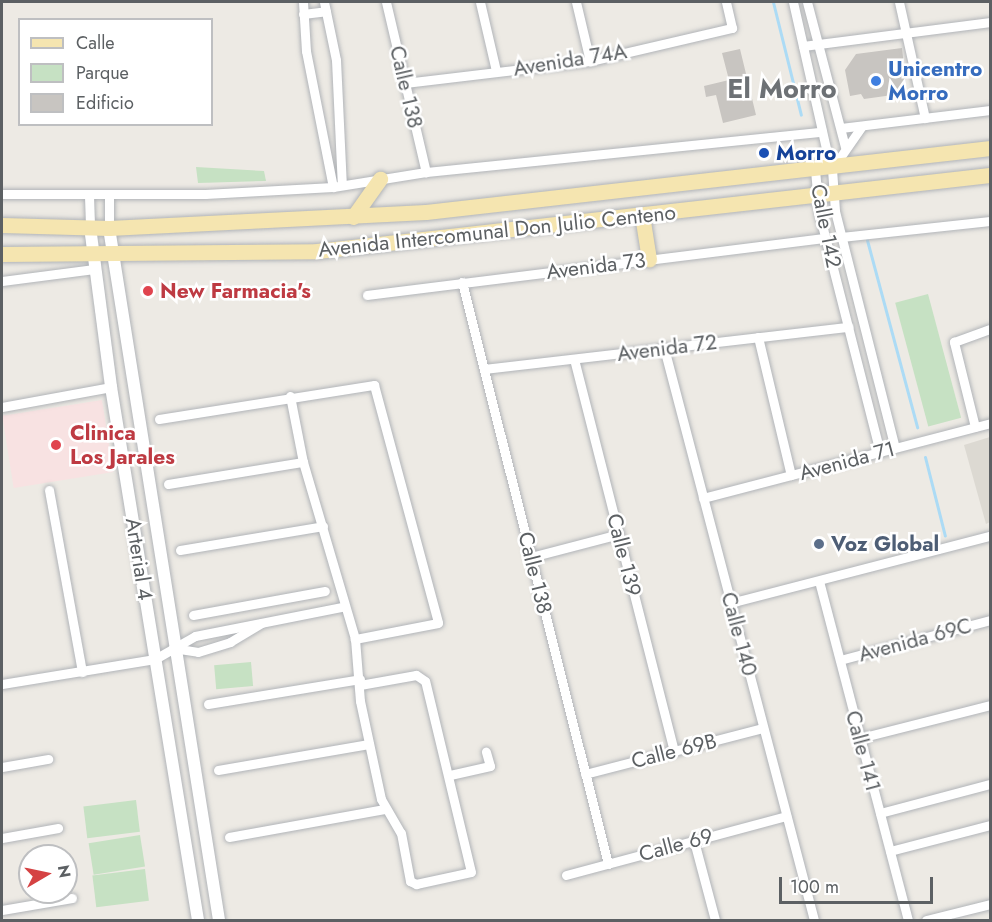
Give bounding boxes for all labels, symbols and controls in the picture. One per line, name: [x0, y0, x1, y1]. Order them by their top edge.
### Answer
legend: [18, 18, 213, 126]
text: Calle: [76, 30, 115, 56]
street label: Avenida 74A: [511, 39, 629, 81]
street label: Calle 138: [384, 43, 428, 131]
place label: Unicentro Morro: [888, 56, 982, 106]
text: Parque: [76, 60, 129, 86]
district label: El Morro: [727, 73, 837, 105]
marker: Unicentro Morro: [869, 74, 883, 88]
text: Edificio: [76, 90, 134, 116]
place label: Morro: [776, 140, 836, 166]
marker: Morro: [757, 146, 771, 160]
street label: Calle 142: [806, 182, 846, 270]
street label: Avenida Intercomunal Don Julio Centeno: [317, 200, 677, 262]
street label: Avenida 73: [545, 247, 647, 285]
place label: New Farmacia's: [160, 278, 311, 304]
marker: New Farmacia's: [141, 284, 155, 298]
street label: Avenida 72: [616, 329, 718, 367]
place label: Clinica Los Jarales: [70, 420, 175, 470]
marker: Clinica Los Jarales: [47, 436, 65, 454]
street label: Avenida 71: [796, 436, 898, 486]
street label: Calle 139: [602, 511, 646, 599]
street label: Arterial 4: [120, 516, 158, 602]
street label: Calle 138: [513, 529, 557, 617]
place label: Voz Global: [831, 531, 939, 557]
marker: Voz Global: [812, 537, 826, 551]
street label: Calle 140: [716, 589, 762, 679]
street label: Avenida 69C: [856, 613, 974, 667]
street label: Calle 141: [840, 708, 886, 794]
street label: Calle 69B: [629, 728, 719, 774]
street label: Calle 69: [636, 823, 716, 867]
north arrow: [18, 844, 78, 904]
text: N: [52, 863, 77, 879]
scale bar: [782, 865, 936, 903]
text: 100 m: [790, 874, 839, 900]

